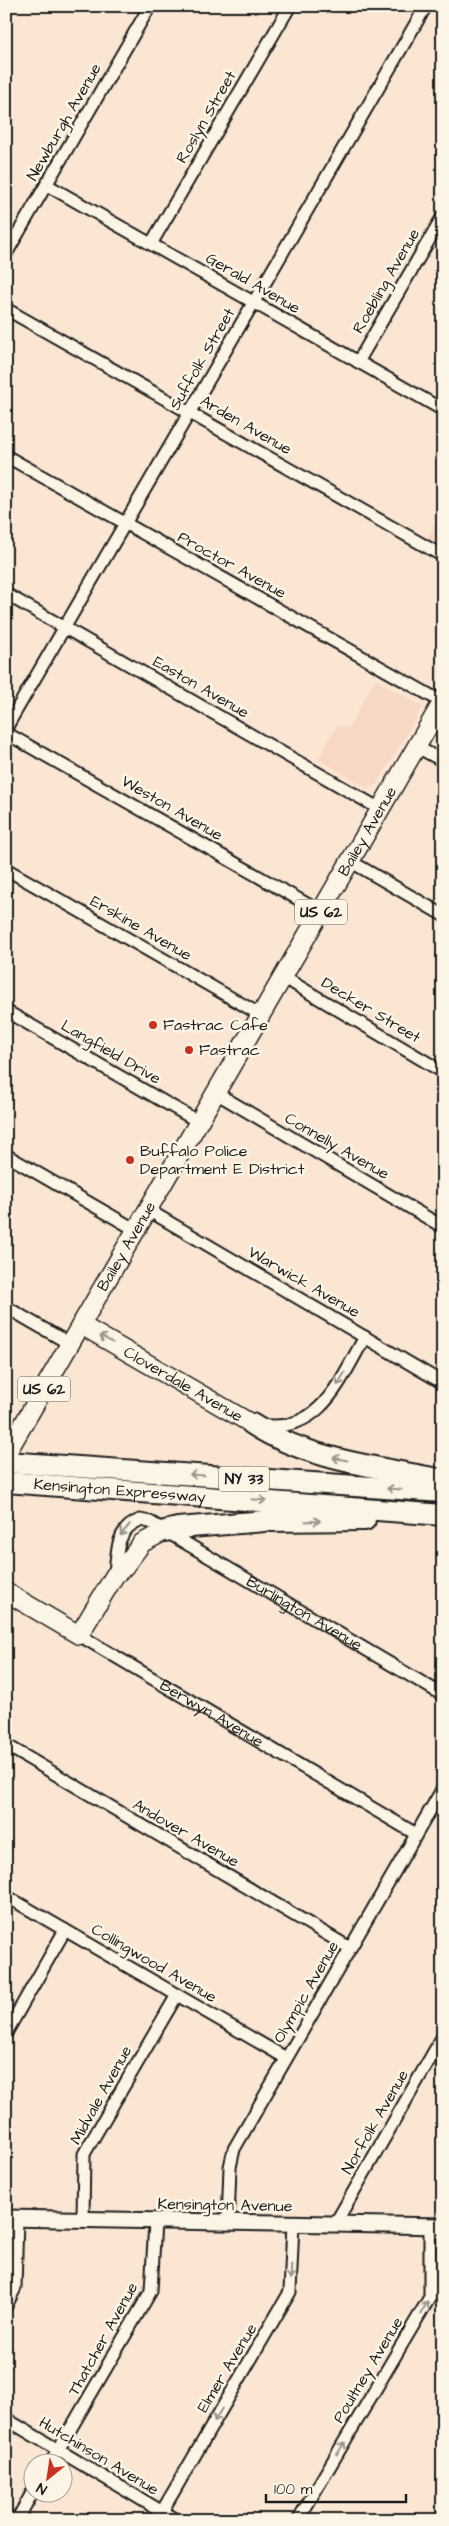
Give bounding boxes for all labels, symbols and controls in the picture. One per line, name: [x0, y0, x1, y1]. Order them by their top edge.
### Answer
street label: Newburgh Avenue: [21, 59, 108, 185]
street label: Roslyn Street: [171, 66, 243, 168]
street label: Roebling Avenue: [347, 224, 426, 338]
street label: Gerald Avenue: [202, 247, 305, 319]
street label: Suffolk Street: [164, 303, 240, 414]
street label: Arden Avenue: [196, 390, 296, 460]
street label: Proctor Avenue: [174, 526, 290, 604]
street label: Easton Avenue: [149, 651, 253, 724]
street label: Weston Avenue: [117, 770, 227, 846]
street label: Bailey Avenue: [333, 782, 402, 880]
street label: Erskine Avenue: [86, 890, 196, 966]
road number: US 62: [295, 900, 347, 924]
street label: Decker Street: [317, 972, 425, 1049]
place label: Fastrac Cafe: [163, 1014, 268, 1036]
street label: Langfield Drive: [57, 1015, 165, 1091]
marker: Fastrac Cafe: [147, 1019, 159, 1031]
place label: Fastrac: [199, 1039, 260, 1061]
marker: Fastrac: [183, 1044, 195, 1056]
street label: Connelly Avenue: [280, 1107, 394, 1186]
place label: Buffalo Police Department E District: [140, 1140, 305, 1180]
marker: Buffalo Police Department E District: [124, 1154, 136, 1166]
street label: Bailey Avenue: [92, 1197, 161, 1295]
street label: Warwick Avenue: [244, 1241, 364, 1323]
one-way arrow: [99, 1333, 113, 1343]
street label: Cloverdale Avenue: [119, 1341, 247, 1428]
one-way arrow: [335, 1372, 345, 1386]
road number: US 62: [18, 1376, 70, 1402]
one-way arrow: [333, 1454, 349, 1463]
road number: NY 33: [219, 1466, 269, 1492]
one-way arrow: [189, 1471, 205, 1480]
street label: Kensington Expressway: [33, 1473, 207, 1509]
one-way arrow: [386, 1484, 402, 1494]
one-way arrow: [251, 1495, 267, 1505]
one-way arrow: [305, 1516, 321, 1526]
one-way arrow: [120, 1524, 131, 1537]
street label: Burlington Avenue: [242, 1570, 367, 1656]
street label: Berwyn Avenue: [156, 1674, 268, 1753]
street label: Andover Avenue: [129, 1794, 244, 1873]
street label: Collingwood Avenue: [87, 1918, 221, 2009]
street label: Olympic Avenue: [268, 1937, 345, 2047]
street label: Midvale Avenue: [65, 2041, 137, 2148]
street label: Norfolk Avenue: [336, 2065, 414, 2178]
street label: Kensington Avenue: [157, 2193, 293, 2218]
one-way arrow: [286, 2264, 295, 2280]
street label: Thatcher Avenue: [63, 2278, 143, 2400]
one-way arrow: [419, 2302, 429, 2316]
street label: Poultney Avenue: [328, 2313, 409, 2428]
street label: Elmer Avenue: [192, 2319, 262, 2417]
one-way arrow: [213, 2408, 223, 2422]
street label: Hutchinson Avenue: [35, 2412, 163, 2501]
one-way arrow: [335, 2441, 346, 2455]
north arrow: [22, 2454, 72, 2504]
scale bar: [266, 2471, 406, 2503]
text: N: [33, 2477, 51, 2499]
text: 100 m: [274, 2479, 313, 2500]

